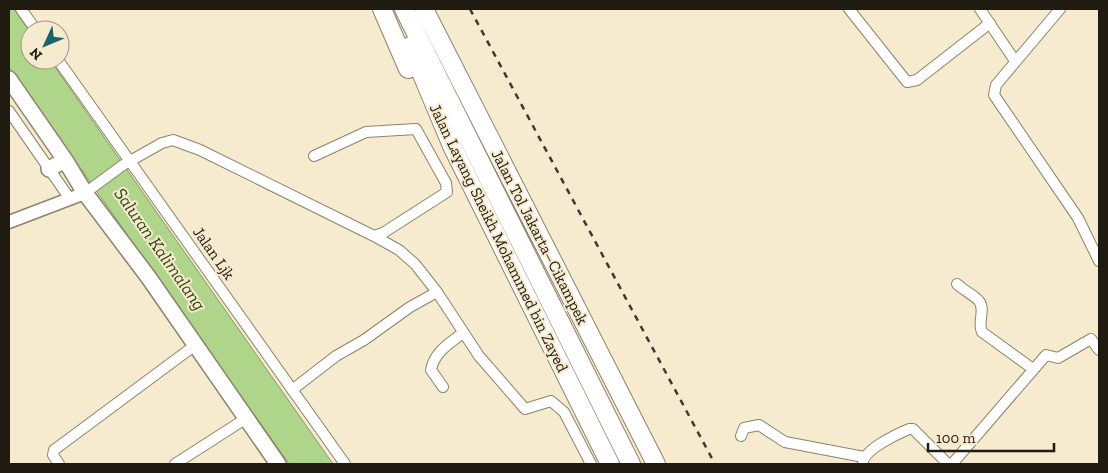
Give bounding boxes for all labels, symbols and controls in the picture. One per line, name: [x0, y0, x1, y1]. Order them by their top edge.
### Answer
north arrow: [20, 20, 70, 70]
text: N: [26, 44, 46, 63]
street label: Jalan Layang Sheikh Mohammed bin Zayed: [426, 101, 573, 375]
street label: Jalan Tol Jakarta–Cikampek: [488, 146, 593, 328]
water label: Saluran Kalimalang: [109, 183, 211, 315]
street label: Jalan Ljk: [189, 223, 239, 284]
scale bar: [928, 420, 1054, 452]
text: 100 m: [936, 429, 975, 447]

